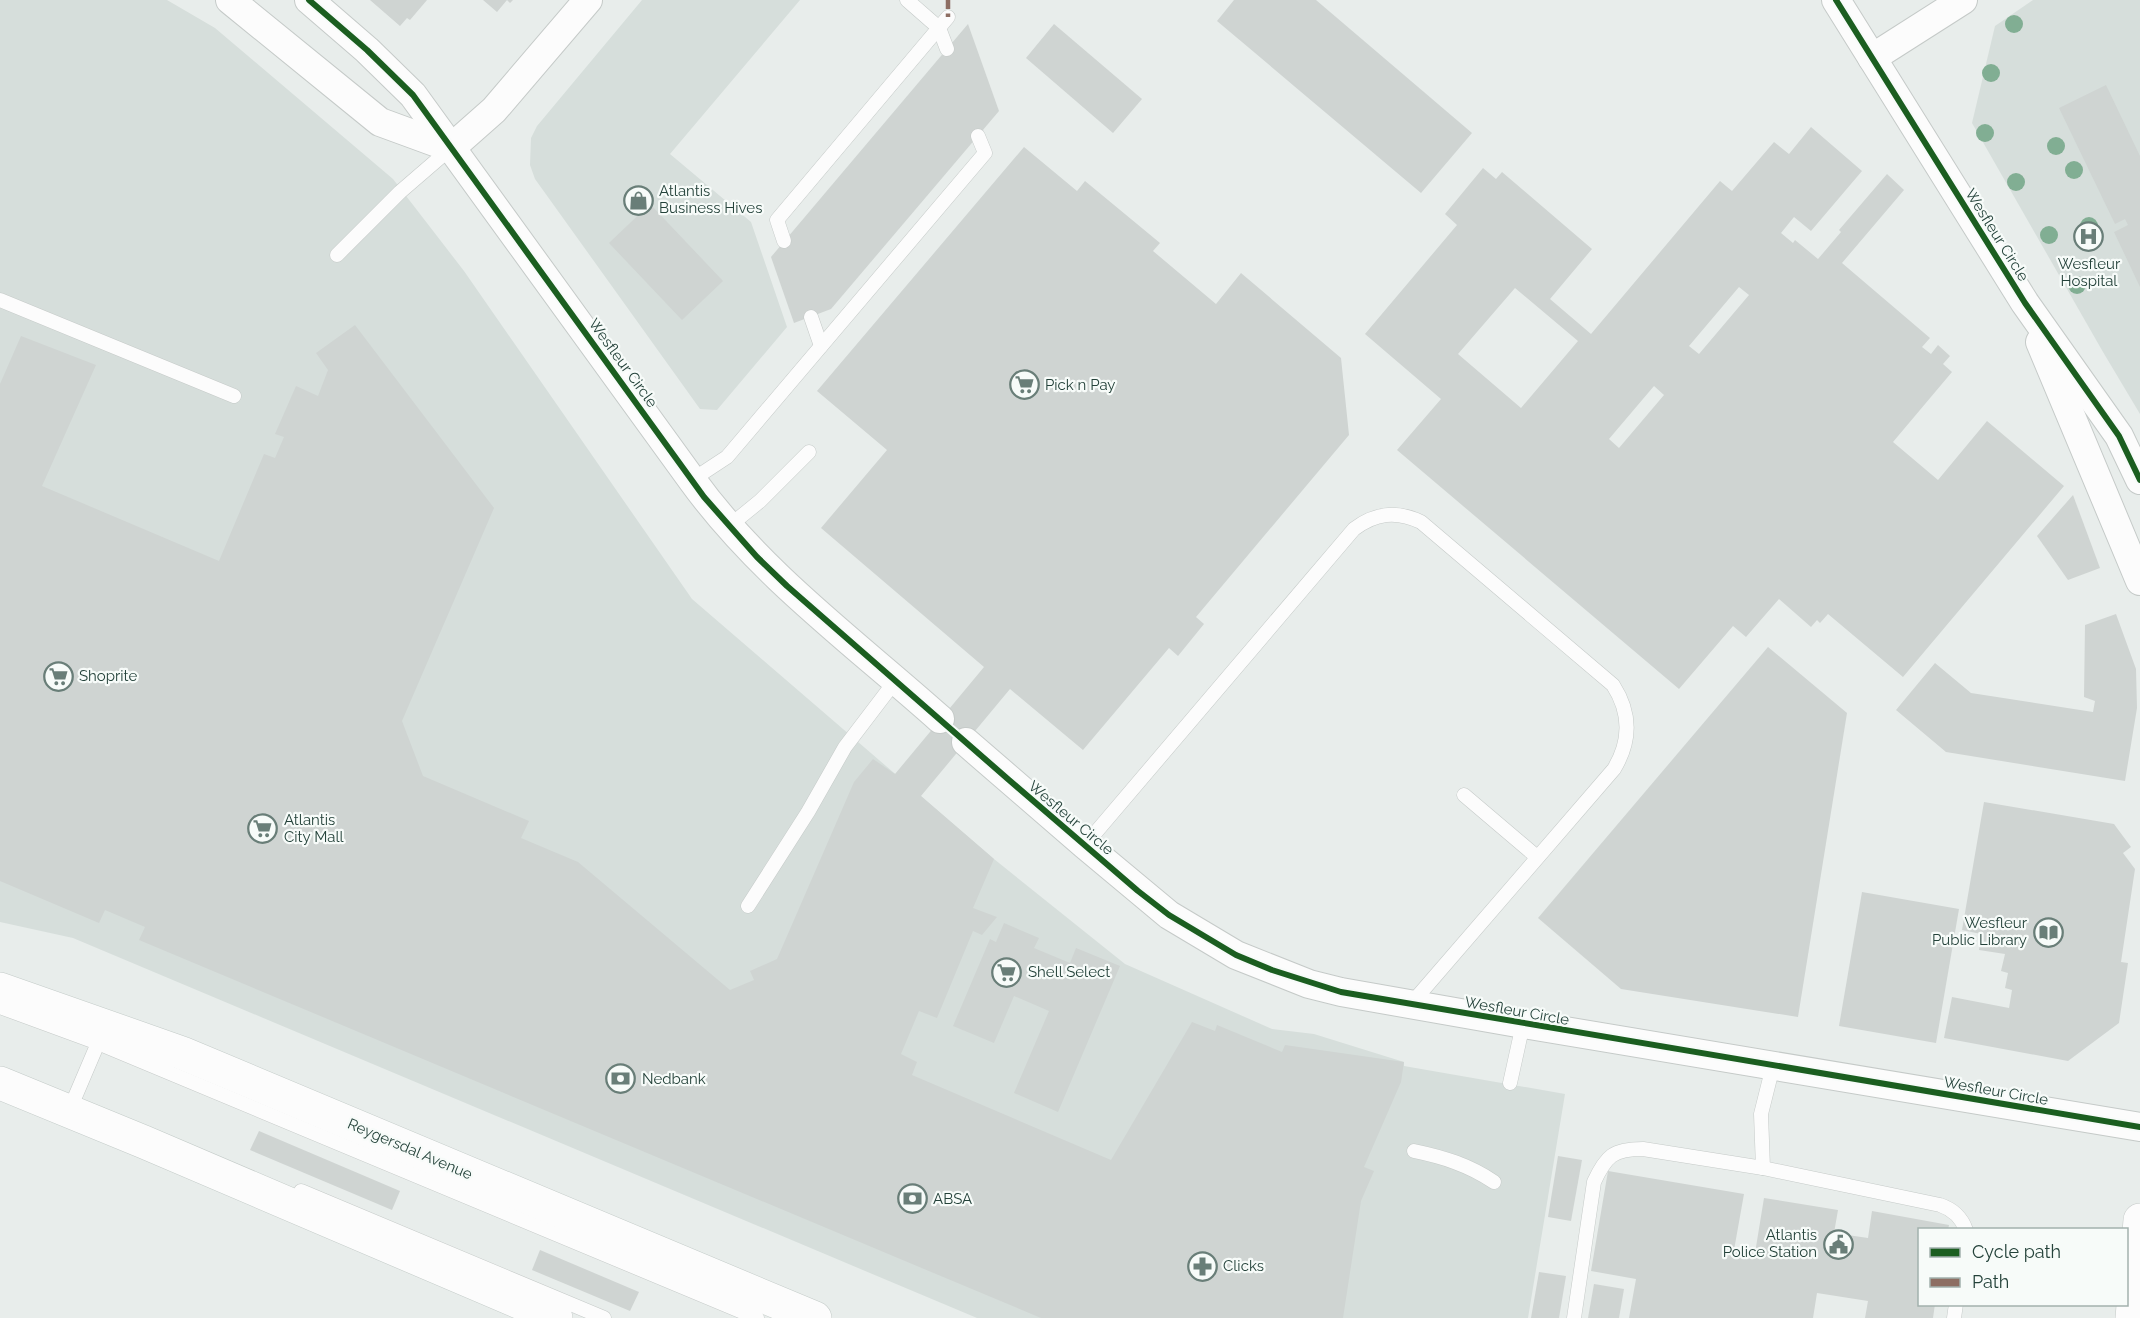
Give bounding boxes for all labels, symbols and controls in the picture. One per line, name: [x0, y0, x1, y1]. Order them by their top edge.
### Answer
place label: Atlantis Business Hives: [659, 182, 762, 217]
shop icon: Atlantis Business Hives: [622, 184, 654, 216]
street label: Wesfleur Circle: [1961, 185, 2033, 285]
hospital icon: Wesfleur Hospital: [2073, 221, 2105, 253]
place label: Wesfleur Hospital: [2058, 255, 2121, 290]
street label: Wesfleur Circle: [585, 315, 661, 411]
supermarket icon: Pick n Pay: [1008, 369, 1040, 401]
place label: Pick n Pay: [1045, 376, 1116, 394]
supermarket icon: Shoprite: [42, 660, 74, 692]
place label: Shoprite: [79, 667, 137, 685]
street label: Wesfleur Circle: [1025, 777, 1117, 859]
place label: Atlantis City Mall: [284, 811, 344, 846]
supermarket icon: Atlantis City Mall: [247, 813, 279, 845]
place label: Wesfleur Public Library: [1932, 914, 2028, 949]
library icon: Wesfleur Public Library: [2032, 916, 2064, 948]
supermarket icon: Shell Select: [991, 956, 1023, 988]
place label: Shell Select: [1028, 963, 1110, 981]
street label: Wesfleur Circle: [1463, 993, 1571, 1029]
bank icon: Nedbank: [605, 1063, 637, 1095]
place label: Nedbank: [642, 1070, 706, 1088]
street label: Wesfleur Circle: [1942, 1073, 2050, 1109]
street label: Reygersdal Avenue: [345, 1115, 475, 1183]
bank icon: ABSA: [896, 1183, 928, 1215]
place label: ABSA: [933, 1190, 972, 1208]
place label: Atlantis Police Station: [1723, 1226, 1817, 1261]
public building icon: Atlantis Police Station: [1822, 1228, 1854, 1260]
legend: [1918, 1228, 2128, 1306]
text: Cycle path: [1972, 1241, 2061, 1262]
pharmacy icon: Clicks: [1186, 1250, 1218, 1282]
place label: Clicks: [1223, 1257, 1264, 1275]
text: Path: [1972, 1271, 2009, 1292]

